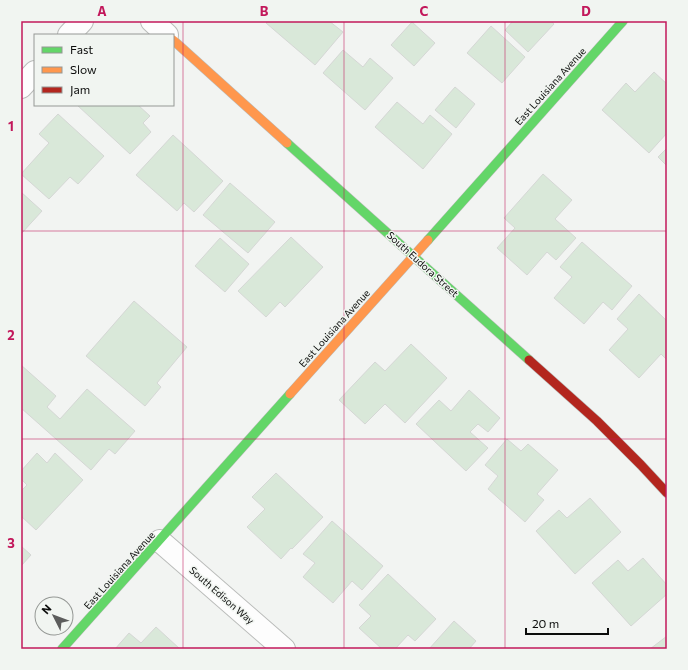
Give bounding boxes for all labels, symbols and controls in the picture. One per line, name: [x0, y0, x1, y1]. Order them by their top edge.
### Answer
text: A: [97, 3, 107, 19]
text: B: [260, 3, 269, 19]
text: C: [420, 3, 429, 19]
text: D: [581, 3, 591, 19]
legend: [34, 34, 174, 106]
text: Fast: [70, 42, 93, 56]
street label: East Louisiana Avenue: [512, 45, 588, 127]
text: Slow: [70, 62, 97, 76]
text: Jam: [70, 82, 90, 97]
text: 1: [8, 118, 14, 134]
street label: South Eudora Street: [385, 229, 461, 299]
street label: East Louisiana Avenue: [296, 287, 372, 369]
text: 2: [7, 327, 15, 343]
street label: East Louisiana Avenue: [81, 529, 157, 611]
text: 3: [7, 535, 15, 551]
street label: South Edison Way: [187, 564, 257, 626]
north arrow: [34, 596, 74, 636]
text: N: [39, 602, 54, 616]
scale bar: [526, 610, 608, 636]
text: 20 m: [532, 616, 559, 630]

